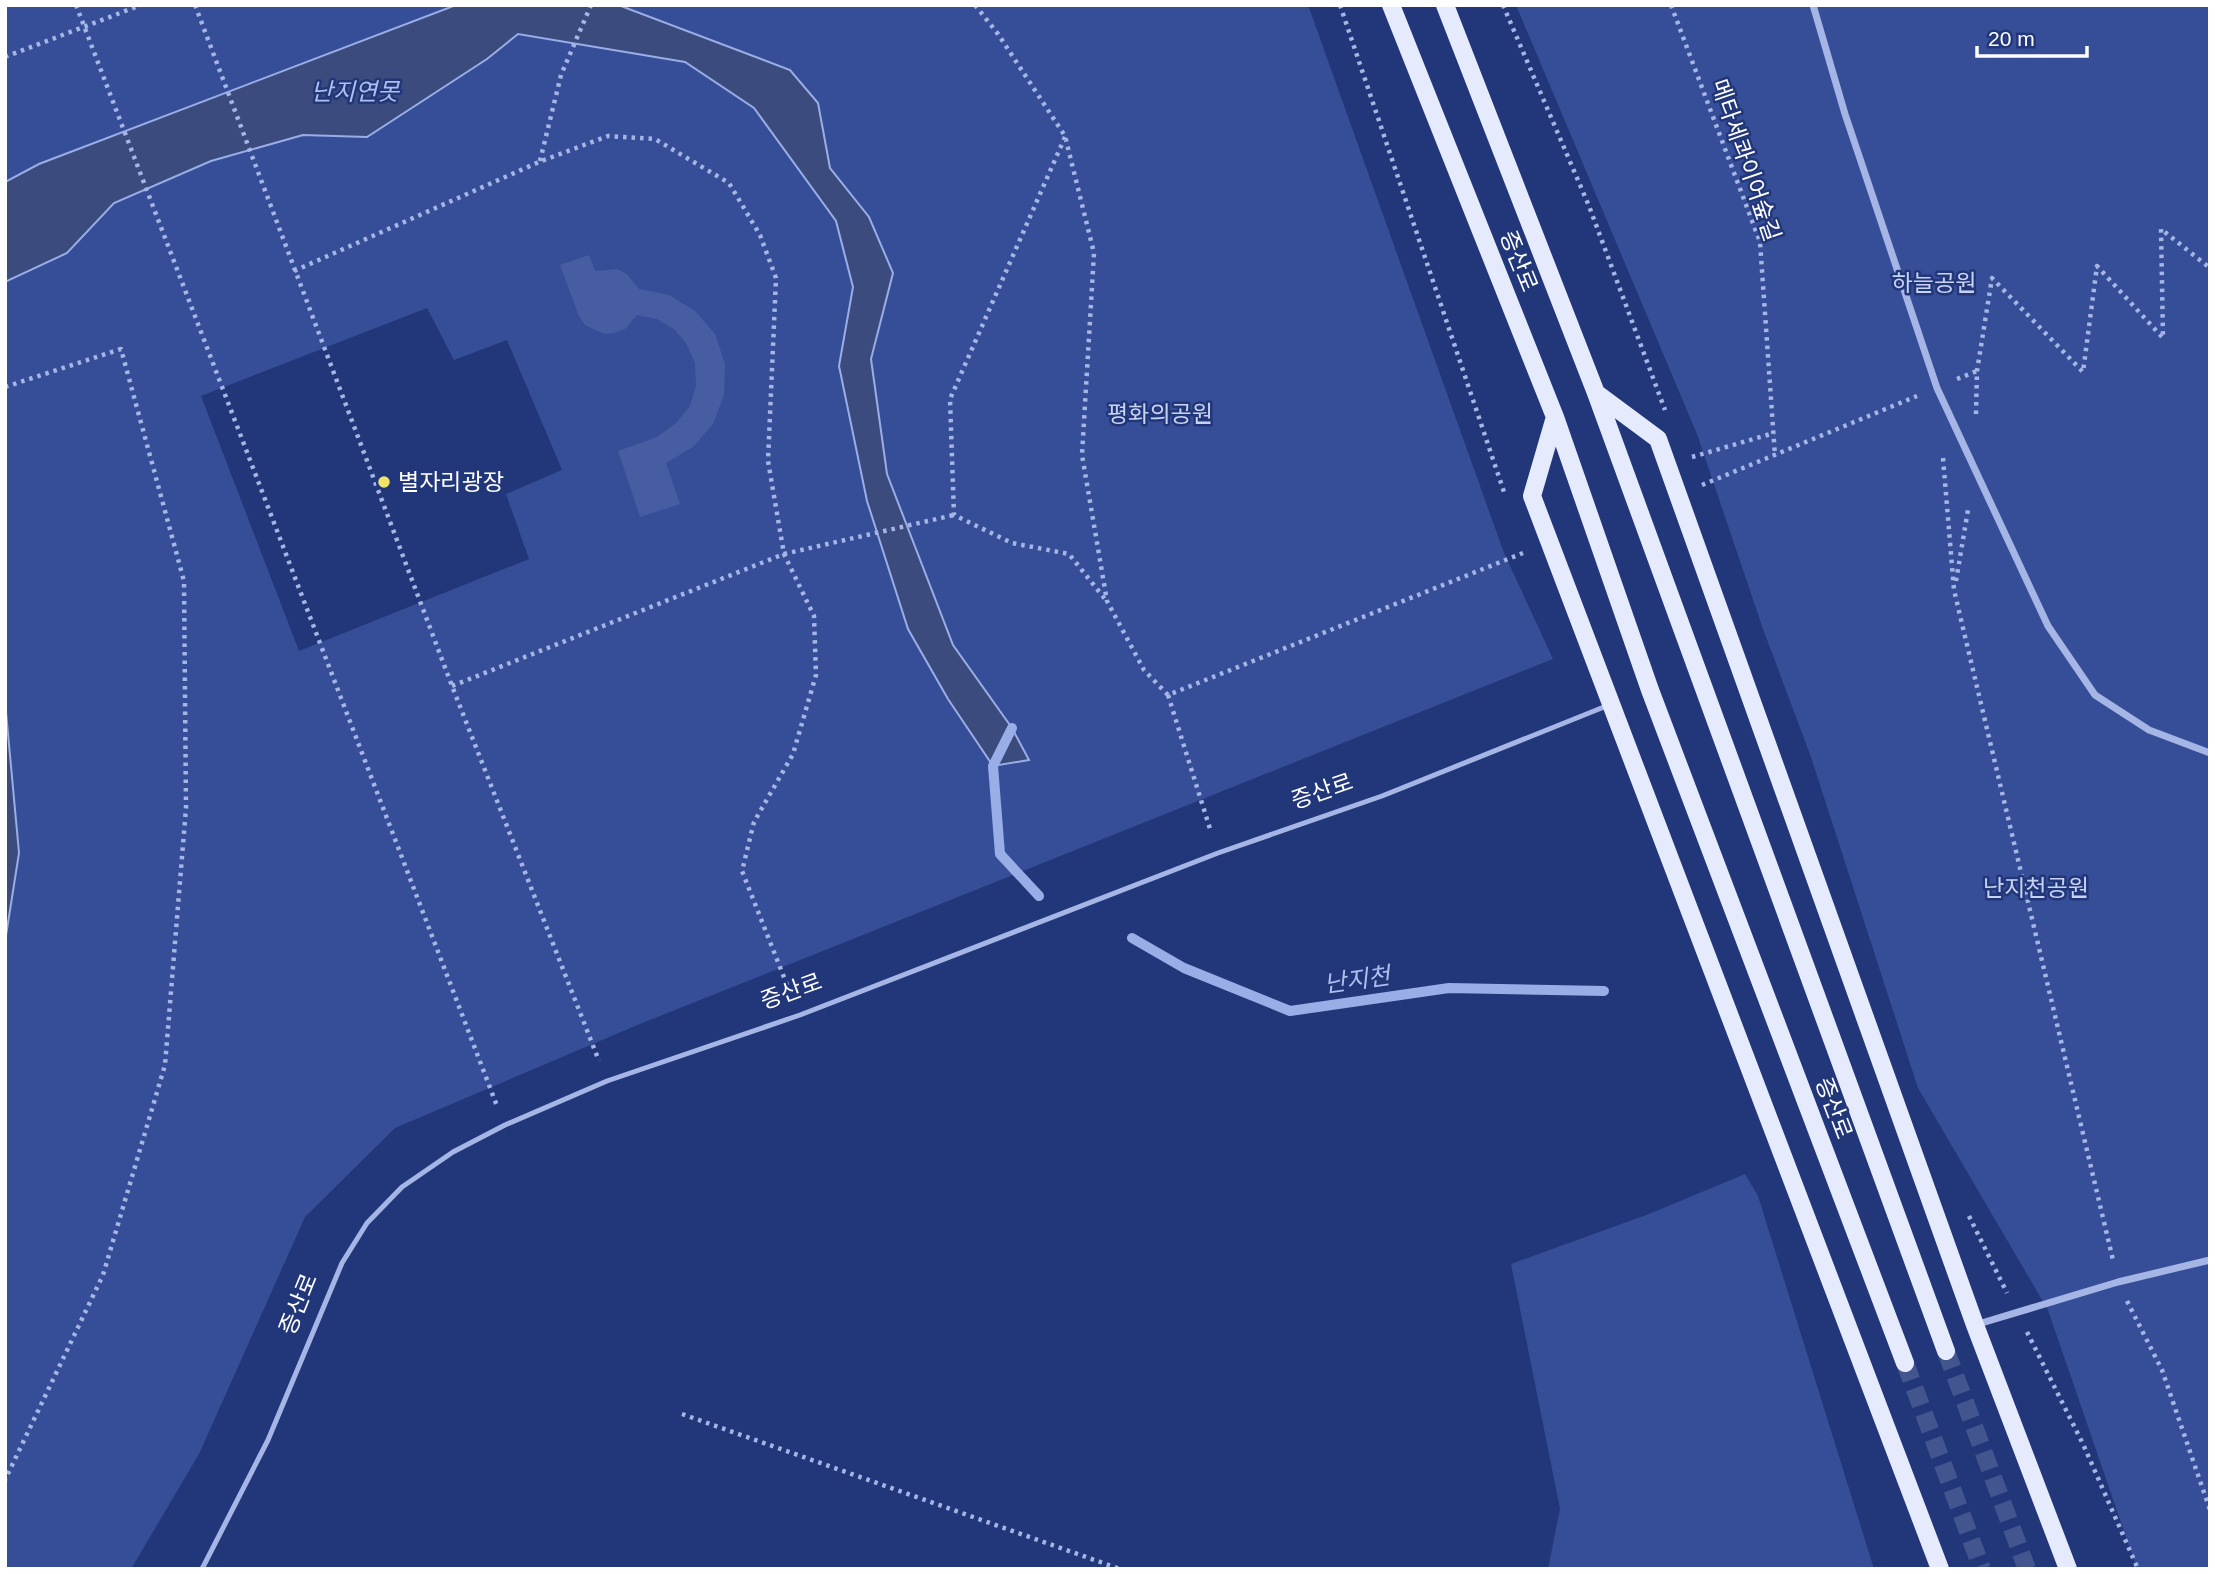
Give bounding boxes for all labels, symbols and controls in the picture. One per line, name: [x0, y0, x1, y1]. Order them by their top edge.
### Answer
scale bar: [1977, 14, 2087, 58]
text: 20 m: [1988, 27, 2035, 50]
street label: 메타세콰이어숲길: [1706, 76, 1786, 244]
water label: 난지연못: [311, 78, 401, 105]
street label: 증산로: [1495, 227, 1543, 295]
park label: 하늘공원: [1892, 270, 1976, 296]
park label: 평화의공원: [1107, 401, 1213, 427]
place label: 별자리광장: [398, 469, 504, 495]
marker: 별자리광장: [376, 474, 392, 490]
street label: 증산로: [1288, 768, 1356, 814]
park label: 난지천공원: [1983, 875, 2089, 901]
water label: 난지천: [1322, 961, 1394, 997]
street label: 증산로: [757, 968, 825, 1014]
street label: 증산로: [1810, 1074, 1858, 1142]
street label: 증산로: [274, 1270, 322, 1338]

